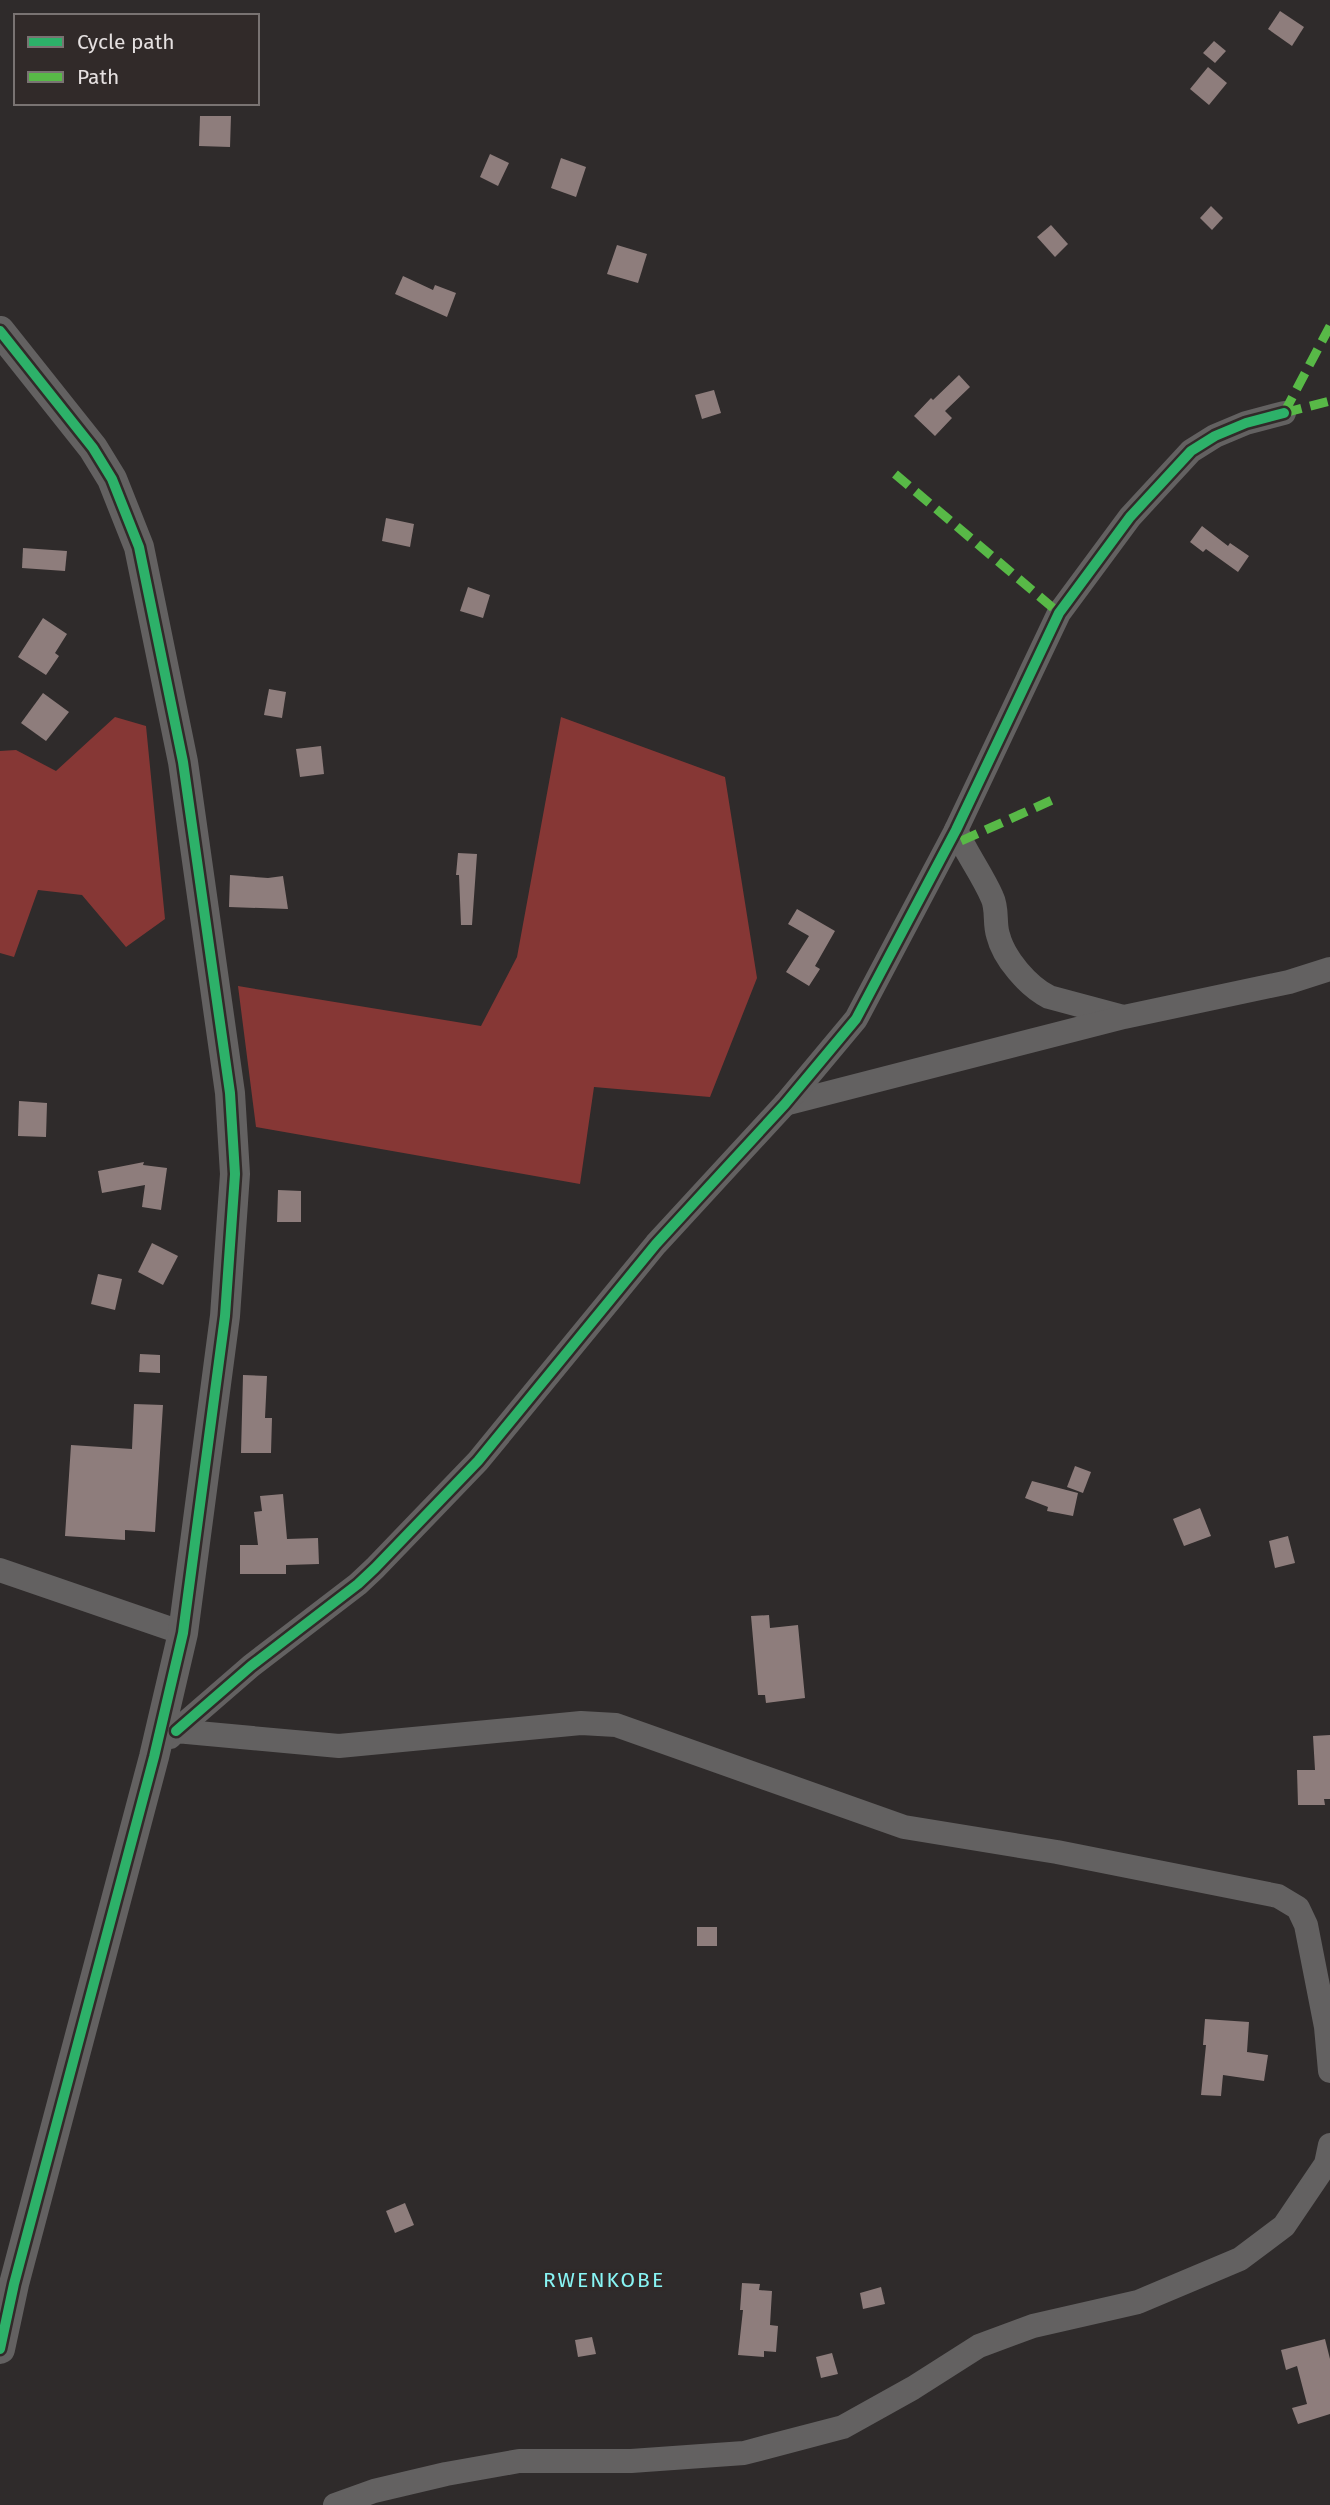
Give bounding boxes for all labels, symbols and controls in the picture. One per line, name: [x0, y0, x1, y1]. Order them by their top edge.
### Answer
legend: [14, 14, 259, 105]
text: Cycle path: [77, 29, 175, 55]
text: Path: [77, 64, 119, 90]
district label: RWENKOBE: [543, 2267, 665, 2293]

